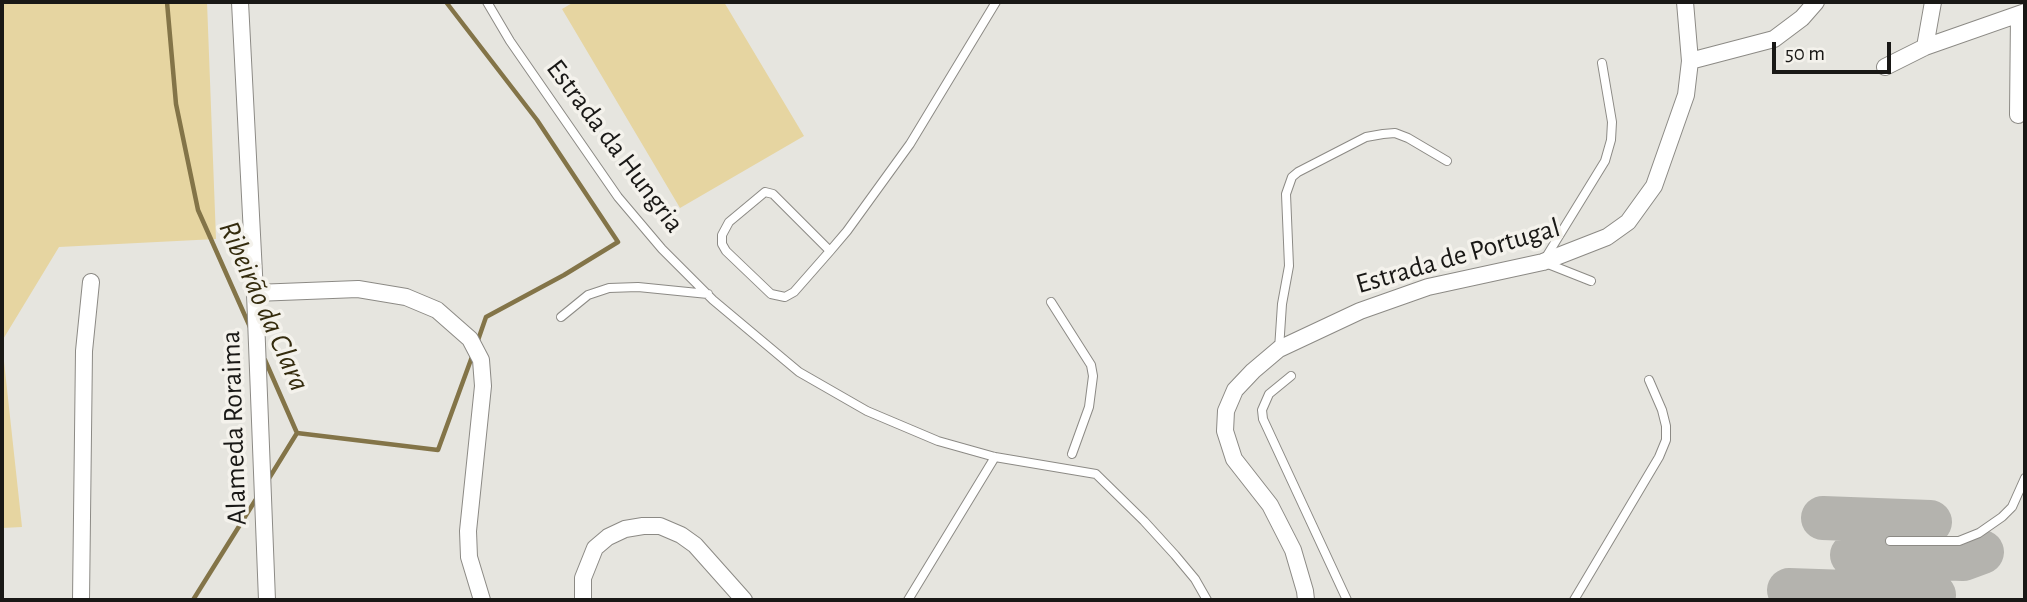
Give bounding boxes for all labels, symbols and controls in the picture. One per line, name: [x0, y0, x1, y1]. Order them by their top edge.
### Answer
scale bar: [1775, 28, 1894, 72]
text: 50 m: [1785, 43, 1825, 64]
street label: Estrada da Hungria: [539, 53, 691, 239]
street label: Estrada de Portugal: [1352, 211, 1564, 301]
water label: Ribeirão da Clara: [210, 215, 318, 397]
street label: Alameda Roraima: [214, 330, 254, 526]

